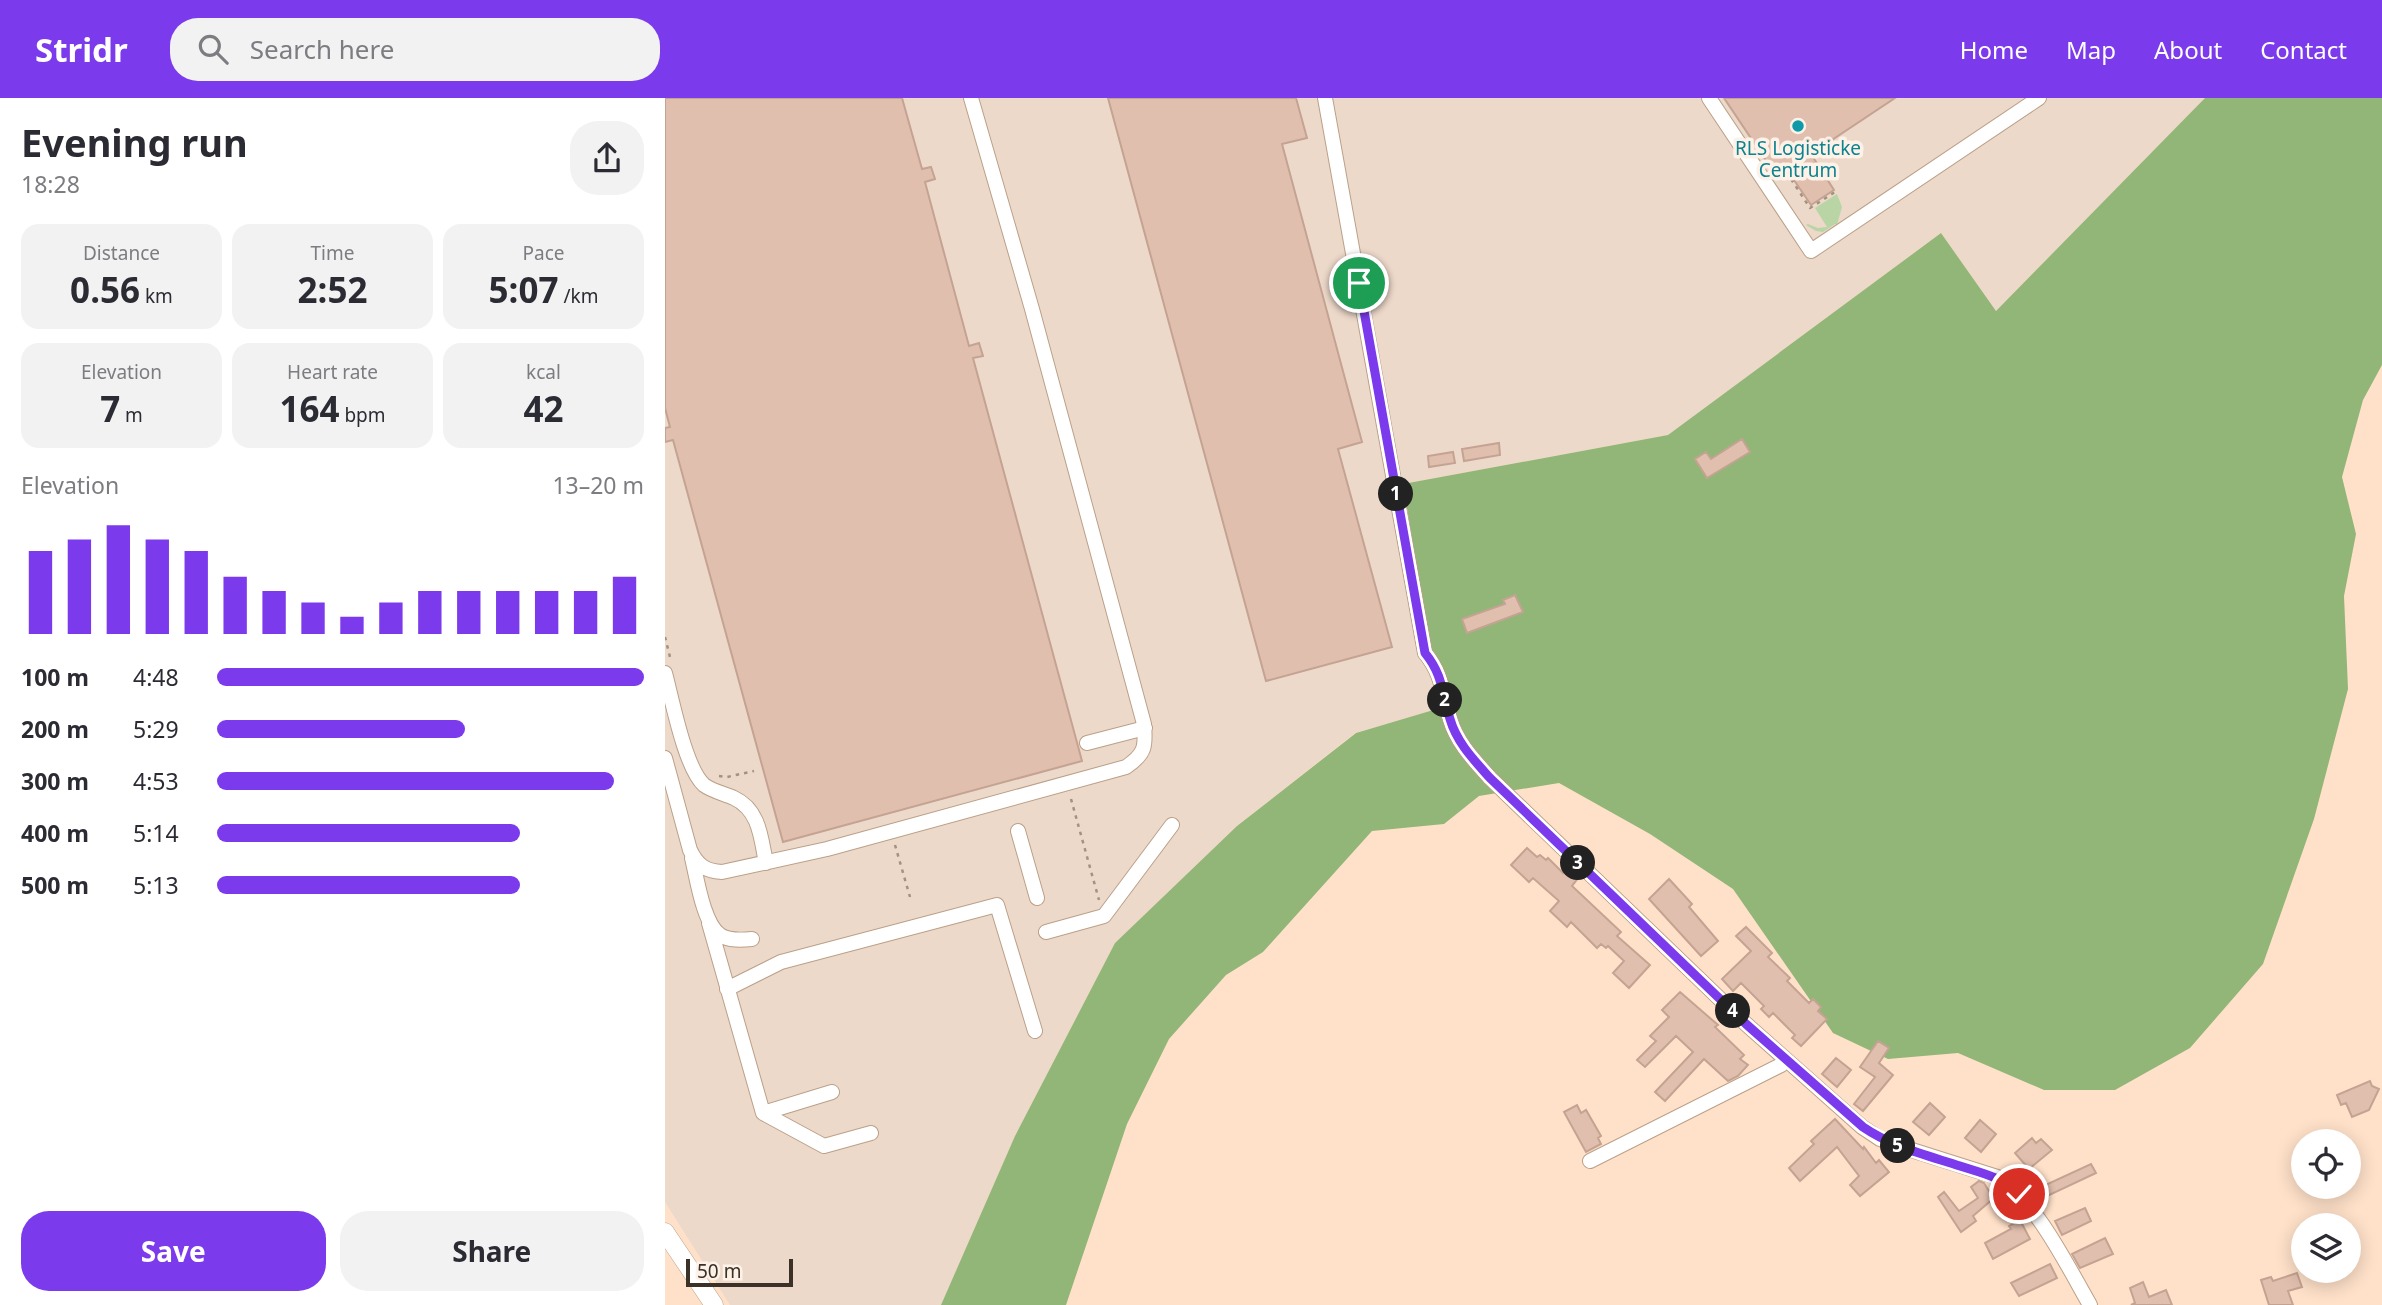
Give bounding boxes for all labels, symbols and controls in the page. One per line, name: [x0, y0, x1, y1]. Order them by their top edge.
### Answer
search box: [170, 18, 660, 81]
text: Stridr: [35, 27, 128, 72]
icon: search: [194, 30, 232, 68]
text: Search here: [250, 31, 394, 67]
text: Home: [1960, 33, 2028, 66]
text: Map: [2066, 33, 2116, 66]
text: About: [2154, 33, 2222, 66]
text: Contact: [2260, 33, 2347, 66]
text: Evening run: [21, 116, 248, 168]
marker: RLS Logisticke Centrum: [1790, 118, 1806, 134]
button: share: [570, 121, 644, 195]
place label: RLS Logisticke Centrum: [1735, 135, 1861, 183]
text: 18:28: [21, 168, 80, 200]
text: Distance: [83, 240, 160, 266]
text: Time: [311, 240, 354, 266]
text: Pace: [523, 240, 565, 266]
pin: [1329, 253, 1389, 313]
icon: arrive: [1340, 264, 1378, 302]
text: 0.56: [70, 266, 140, 313]
text: 2:52: [298, 266, 367, 313]
text: 5:07: [489, 266, 558, 313]
text: km: [140, 283, 173, 309]
text: /km: [558, 283, 598, 309]
text: Elevation: [81, 359, 162, 385]
text: Heart rate: [287, 359, 378, 385]
text: kcal: [526, 359, 561, 385]
text: 7: [100, 385, 120, 432]
text: 164: [279, 385, 339, 432]
text: 42: [523, 385, 564, 432]
text: m: [120, 402, 143, 428]
text: bpm: [339, 402, 386, 428]
text: Elevation: [21, 469, 119, 501]
text: 13–20 m: [552, 469, 644, 501]
pin: 1: [1379, 476, 1413, 512]
text: 1: [1390, 480, 1401, 506]
text: 100 m: [21, 661, 89, 693]
text: 4:48: [133, 661, 179, 693]
pin: 2: [1427, 682, 1463, 718]
text: 2: [1439, 686, 1450, 712]
text: 200 m: [21, 713, 89, 745]
text: 5:29: [133, 713, 179, 745]
text: 300 m: [21, 765, 89, 797]
text: 4:53: [133, 765, 179, 797]
text: 400 m: [21, 817, 89, 849]
text: 5:14: [133, 817, 179, 849]
pin: 3: [1560, 846, 1595, 880]
text: 3: [1572, 849, 1583, 875]
text: 500 m: [21, 869, 89, 901]
text: 5:13: [133, 869, 179, 901]
pin: 4: [1715, 993, 1751, 1028]
text: 4: [1727, 997, 1738, 1023]
pin: 5: [1881, 1128, 1915, 1164]
map controls: [2291, 1129, 2361, 1283]
button: locate: [2291, 1129, 2361, 1199]
text: 5: [1892, 1132, 1903, 1158]
pin: [1989, 1164, 2049, 1224]
icon: check: [2000, 1175, 2038, 1213]
button: Save: [21, 1211, 326, 1291]
button: Share: [340, 1211, 644, 1291]
button: layers: [2291, 1213, 2361, 1283]
scale bar: [686, 1256, 793, 1288]
text: 50 m: [697, 1258, 741, 1284]

